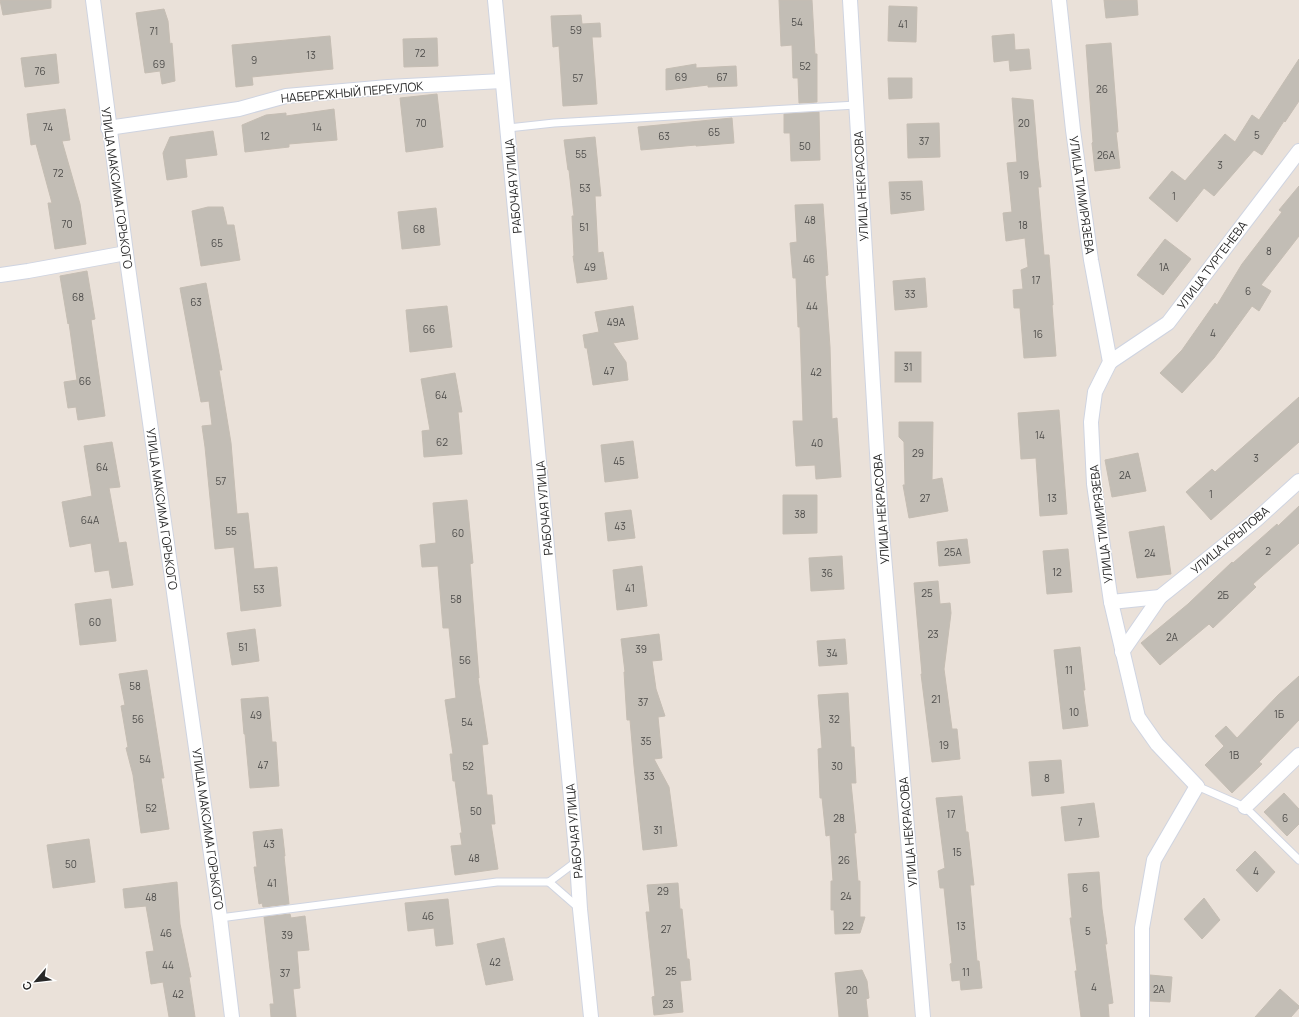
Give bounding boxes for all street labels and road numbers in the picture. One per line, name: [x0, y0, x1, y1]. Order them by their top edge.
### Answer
street label: НАБЕРЕЖНЫЙ ПЕРЕУЛОК: [280, 77, 425, 107]
street label: УЛИЦА МАКСИМА ГОРЬКОГО: [97, 106, 137, 270]
street label: УЛИЦА НЕКРАСОВА: [850, 130, 872, 242]
street label: УЛИЦА ТИМИРЯЗЕВА: [1065, 135, 1099, 256]
street label: РАБОЧАЯ УЛИЦА: [500, 137, 526, 234]
street label: УЛИЦА ТУРГЕНЕВА: [1173, 217, 1251, 313]
street label: УЛИЦА МАКСИМА ГОРЬКОГО: [142, 427, 182, 591]
street label: УЛИЦА НЕКРАСОВА: [869, 453, 893, 565]
street label: РАБОЧАЯ УЛИЦА: [531, 459, 557, 556]
street label: УЛИЦА ТИМИРЯЗЕВА: [1085, 463, 1117, 584]
street label: УЛИЦА КРЫЛОВА: [1187, 502, 1273, 578]
street label: УЛИЦА МАКСИМА ГОРЬКОГО: [188, 747, 228, 911]
street label: УЛИЦА НЕКРАСОВА: [895, 776, 921, 888]
street label: РАБОЧАЯ УЛИЦА: [561, 782, 587, 879]

